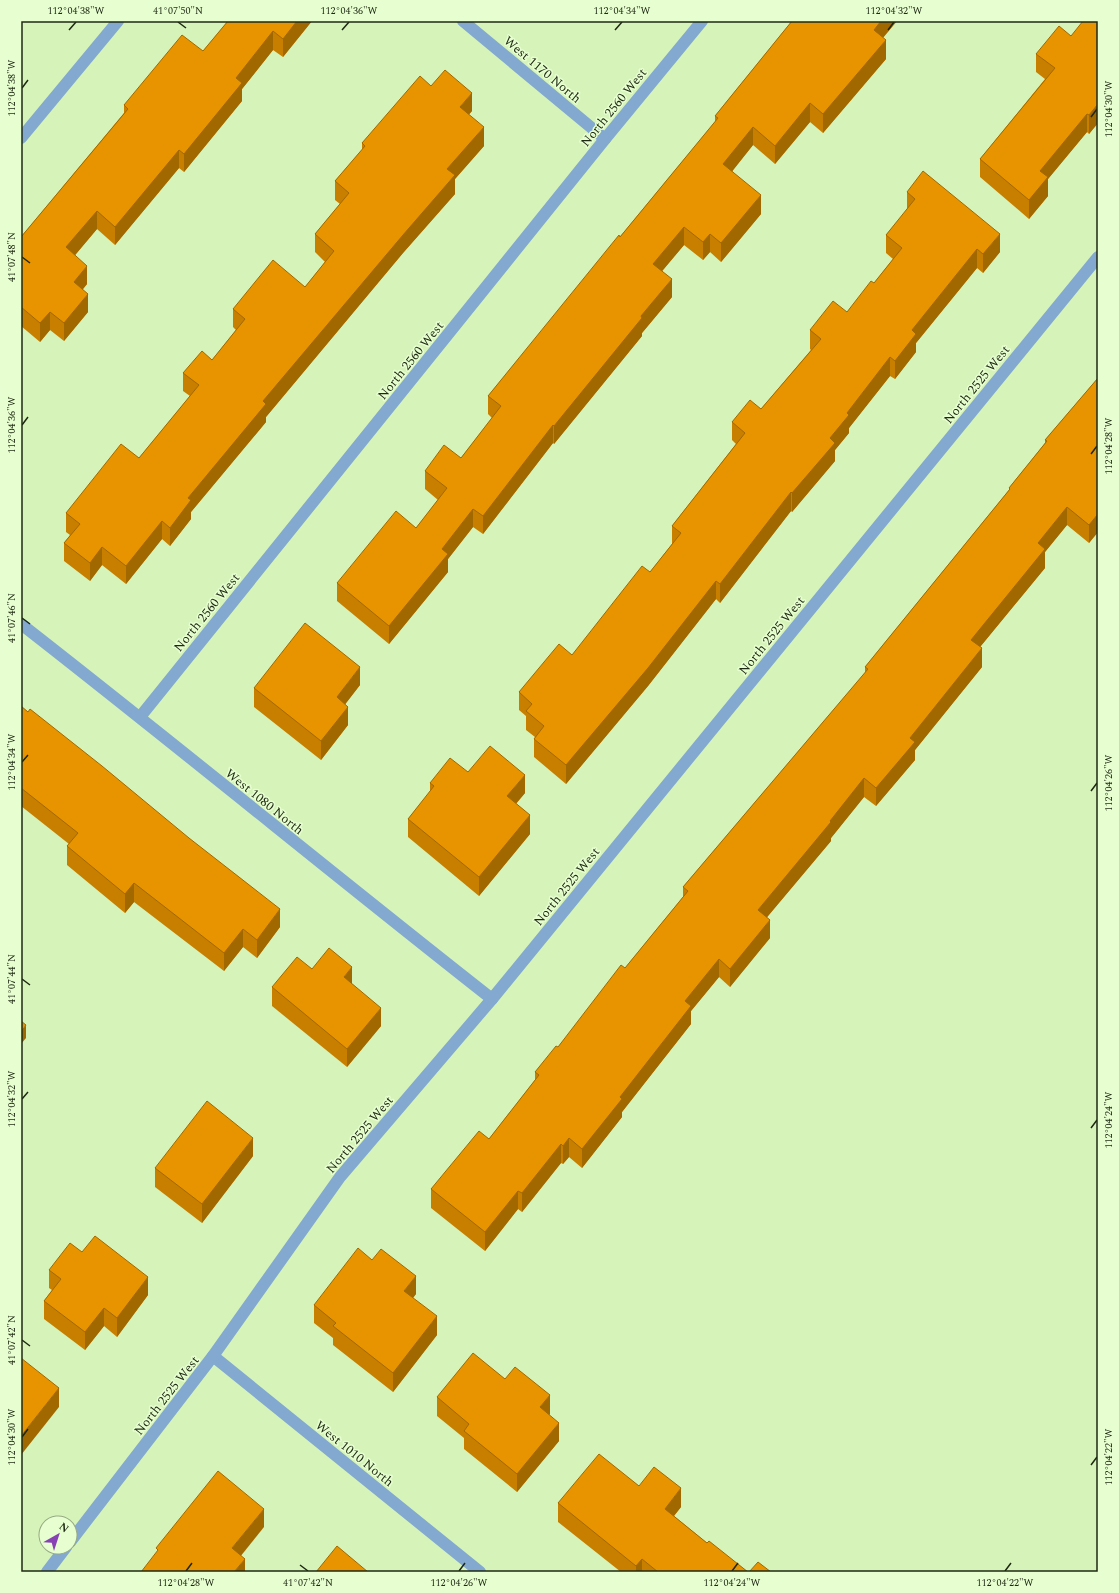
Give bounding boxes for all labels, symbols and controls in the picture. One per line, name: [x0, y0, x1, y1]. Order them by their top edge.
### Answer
text: 112°04'38"W: [48, 3, 105, 19]
text: 41°07'50"N: [153, 3, 203, 19]
text: 112°04'36"W: [321, 3, 378, 19]
text: 112°04'34"W: [594, 3, 651, 19]
text: 112°04'32"W: [866, 3, 923, 19]
street label: West 1170 North: [499, 31, 586, 109]
text: 112°04'38"W: [4, 59, 20, 116]
street label: North 2560 West: [576, 64, 652, 151]
text: 112°04'30"W: [1101, 80, 1117, 137]
text: 41°07'48"N: [4, 232, 20, 282]
street label: North 2560 West: [373, 317, 449, 404]
street label: North 2525 West: [939, 341, 1015, 428]
text: 112°04'36"W: [4, 396, 20, 453]
text: 112°04'28"W: [1101, 417, 1117, 474]
street label: North 2560 West: [169, 569, 245, 656]
street label: North 2525 West: [734, 592, 810, 679]
text: 41°07'46"N: [4, 593, 20, 643]
text: 112°04'34"W: [4, 733, 20, 790]
text: 112°04'26"W: [1101, 754, 1117, 811]
street label: West 1080 North: [221, 764, 308, 840]
street label: North 2525 West: [529, 843, 605, 930]
text: 41°07'44"N: [4, 954, 20, 1004]
text: 112°04'32"W: [4, 1070, 20, 1127]
street label: North 2525 West: [321, 1091, 399, 1178]
text: 112°04'24"W: [1101, 1091, 1117, 1148]
text: 41°07'42"N: [4, 1315, 20, 1365]
street label: North 2525 West: [129, 1351, 204, 1440]
text: 112°04'30"W: [4, 1408, 20, 1465]
street label: West 1010 North: [311, 1416, 398, 1492]
text: 112°04'22"W: [1101, 1428, 1117, 1485]
north arrow: [38, 1515, 78, 1555]
text: N: [55, 1518, 73, 1537]
text: 112°04'28"W: [158, 1575, 215, 1591]
text: 41°07'42"N: [283, 1575, 333, 1591]
text: 112°04'26"W: [431, 1575, 488, 1591]
text: 112°04'24"W: [704, 1575, 761, 1591]
text: 112°04'22"W: [977, 1575, 1034, 1591]

